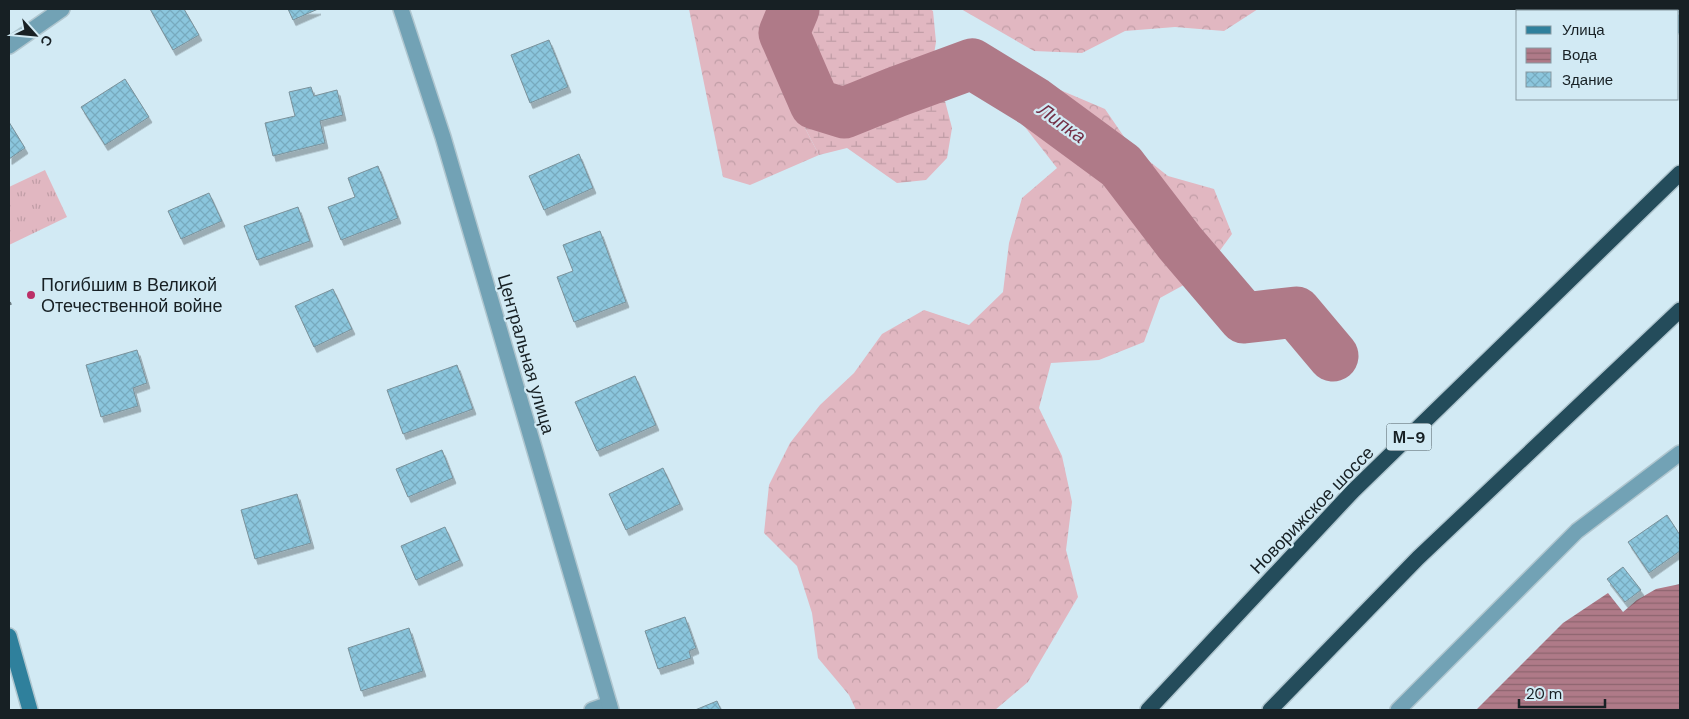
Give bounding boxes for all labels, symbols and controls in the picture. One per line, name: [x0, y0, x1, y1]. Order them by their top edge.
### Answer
north arrow: [10, 10, 60, 60]
legend: [1516, 10, 1679, 100]
text: Улица: [1562, 20, 1605, 40]
text: С: [36, 32, 57, 49]
text: Вода: [1562, 45, 1598, 65]
text: Здание: [1562, 70, 1613, 90]
water label: Липка: [1031, 96, 1091, 149]
street label: Центральная улица: [492, 271, 561, 438]
place label: Погибшим в Великой Отечественной войне: [41, 273, 223, 318]
marker: Погибшим в Великой Отечественной войне: [25, 289, 37, 301]
road number: М-9: [1386, 424, 1432, 451]
street label: Новорижское шоссе: [1245, 441, 1379, 579]
scale bar: [1519, 676, 1605, 708]
text: 20 m: [1526, 684, 1562, 704]

